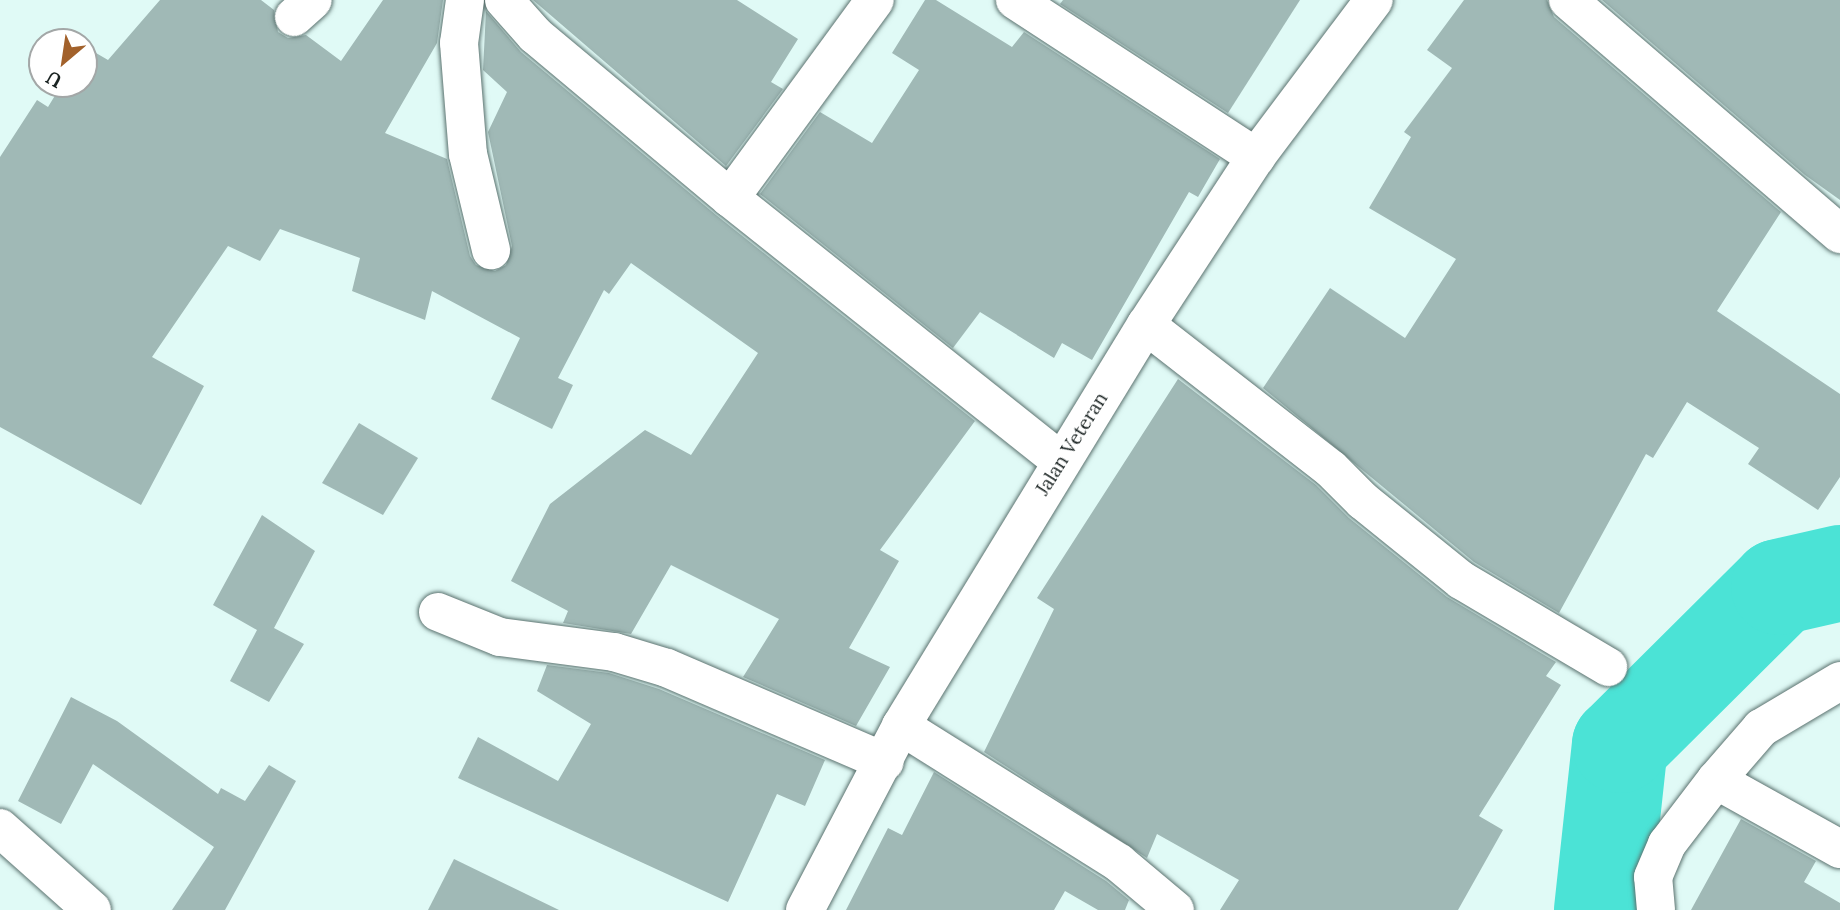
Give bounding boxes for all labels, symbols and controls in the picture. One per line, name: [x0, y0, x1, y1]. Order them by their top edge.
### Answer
north arrow: [28, 28, 98, 98]
text: U: [42, 66, 66, 94]
street label: Jalan Veteran: [1031, 388, 1113, 500]

